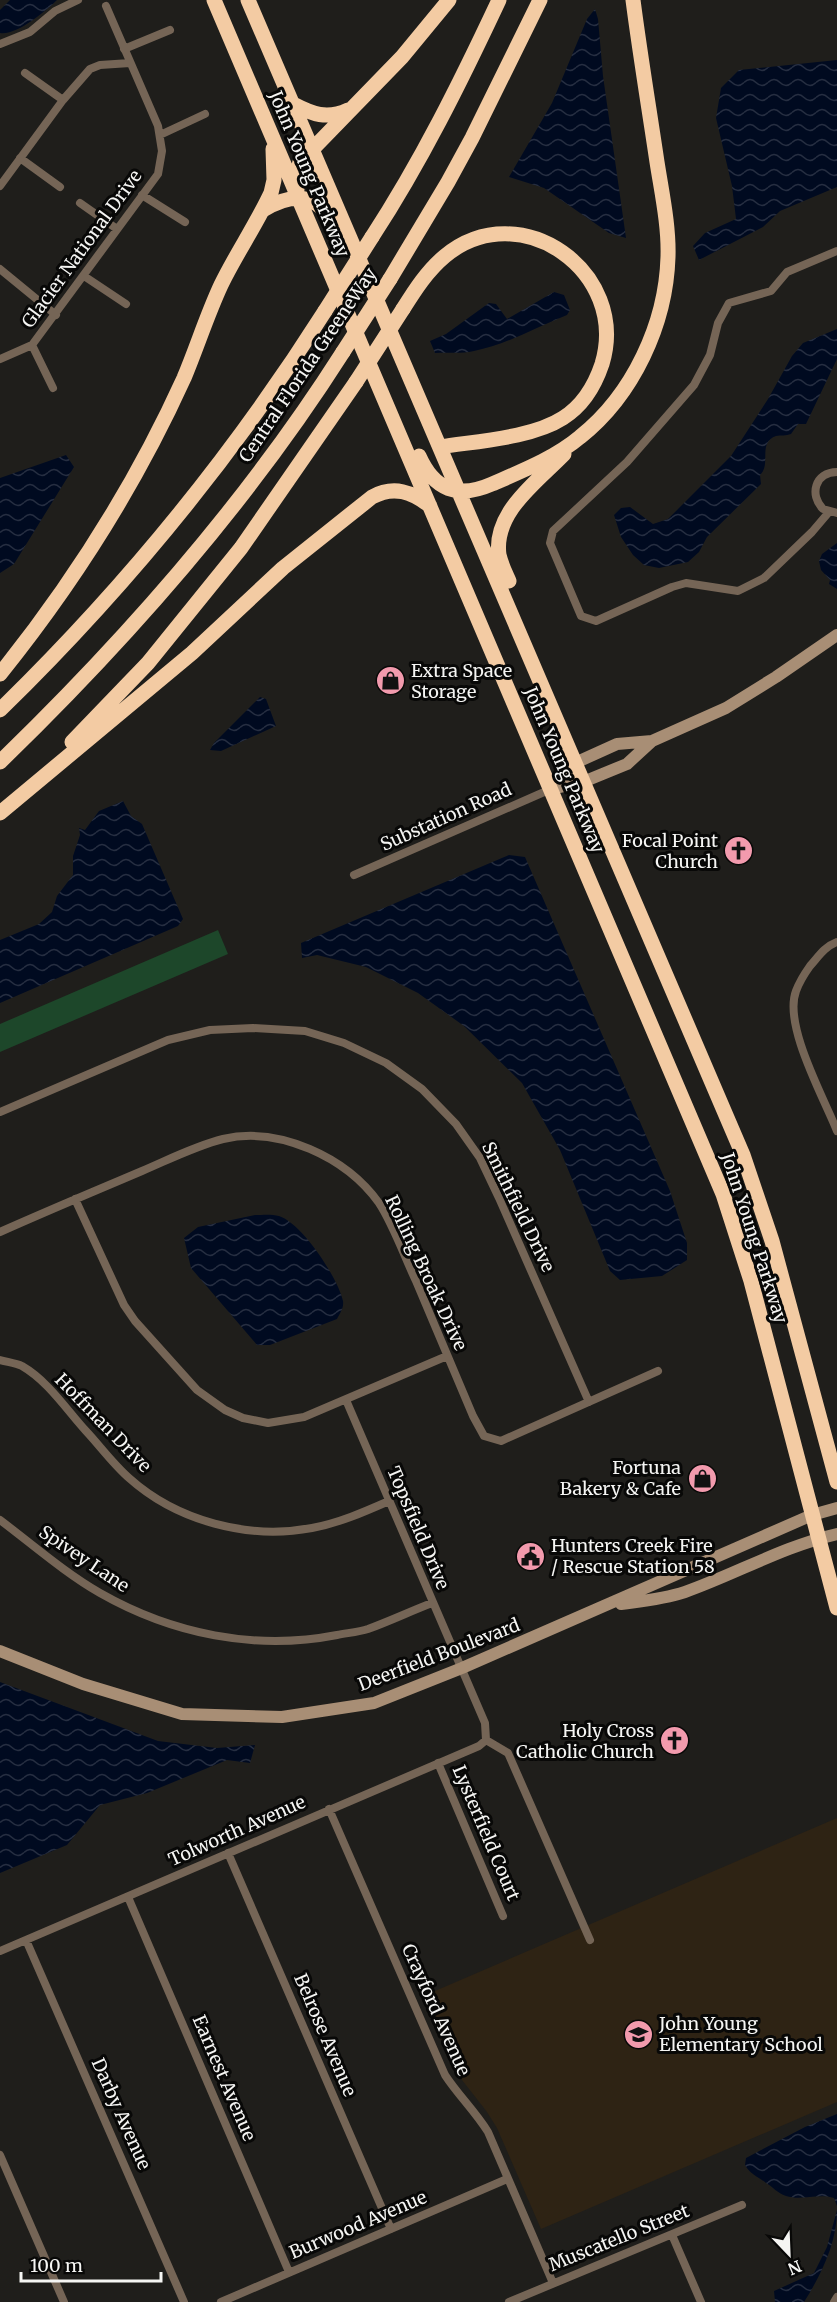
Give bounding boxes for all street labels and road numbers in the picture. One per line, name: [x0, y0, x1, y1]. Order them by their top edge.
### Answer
street label: John Young Parkway: [264, 86, 355, 261]
street label: Glacier National Drive: [17, 165, 147, 332]
street label: Central Florida GreeneWay: [234, 262, 382, 467]
street label: John Young Parkway: [519, 682, 610, 857]
street label: Substation Road: [377, 777, 515, 856]
street label: Smithfield Drive: [477, 1138, 560, 1276]
street label: John Young Parkway: [716, 1149, 793, 1327]
street label: Rolling Broak Drive: [380, 1191, 473, 1354]
street label: Hoffman Drive: [50, 1368, 156, 1477]
street label: Topsfield Drive: [382, 1463, 455, 1593]
street label: Spivey Lane: [35, 1520, 134, 1597]
street label: Deerfield Boulevard: [355, 1613, 523, 1696]
street label: Lysterfield Court: [448, 1762, 525, 1904]
street label: Tolworth Avenue: [165, 1790, 309, 1871]
street label: Crayford Avenue: [397, 1940, 476, 2079]
street label: Belrose Avenue: [289, 1970, 362, 2100]
street label: Earnest Avenue: [188, 2011, 261, 2144]
street label: Darby Avenue: [87, 2054, 156, 2173]
street label: Burwood Avenue: [286, 2185, 430, 2264]
street label: Muscatello Street: [545, 2199, 692, 2276]

